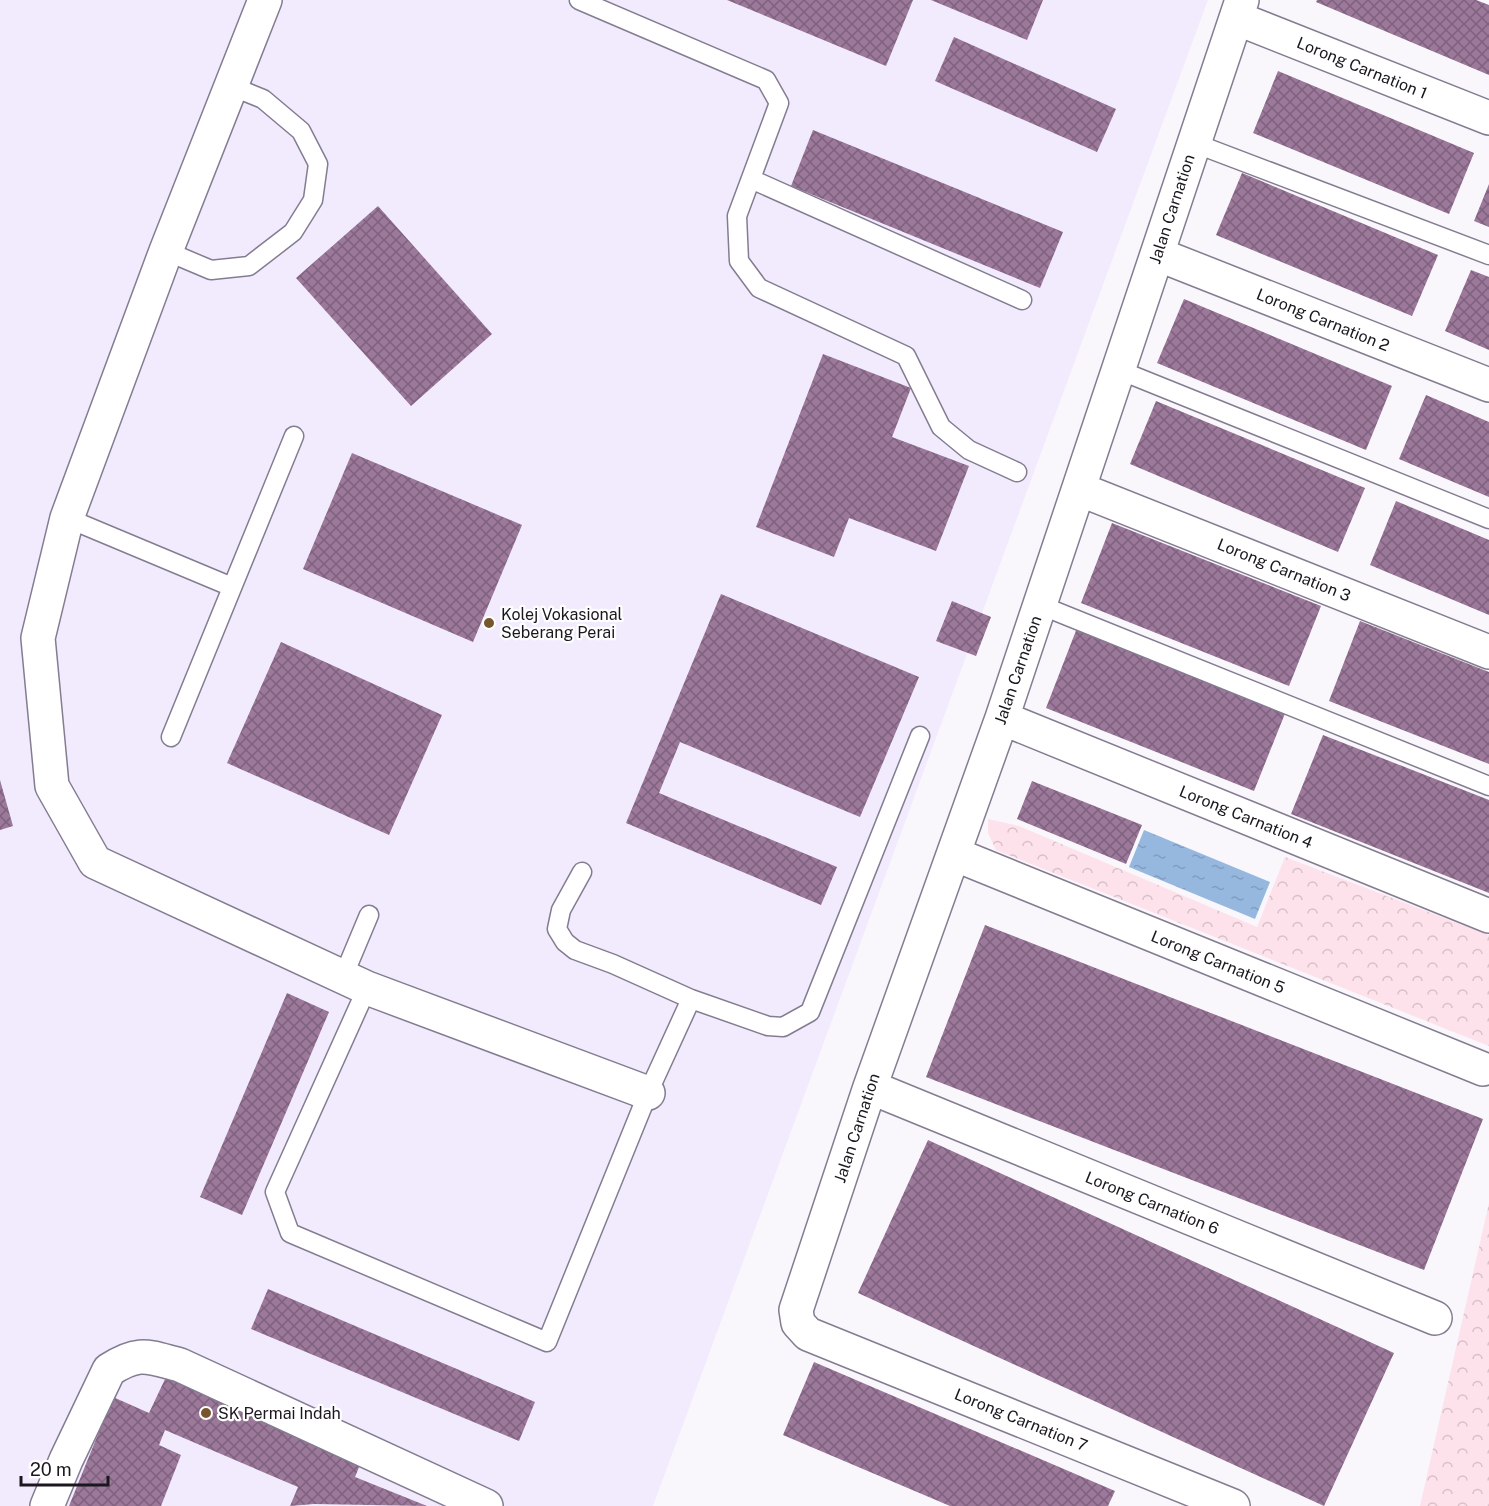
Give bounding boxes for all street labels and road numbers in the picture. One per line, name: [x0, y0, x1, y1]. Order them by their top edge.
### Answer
street label: Lorong Carnation 1: [1294, 33, 1430, 103]
street label: Jalan Carnation: [1145, 152, 1199, 266]
street label: Lorong Carnation 2: [1254, 285, 1392, 355]
street label: Lorong Carnation 3: [1214, 535, 1354, 605]
street label: Jalan Carnation: [990, 613, 1046, 727]
street label: Lorong Carnation 4: [1176, 782, 1316, 852]
street label: Lorong Carnation 5: [1148, 926, 1288, 998]
street label: Jalan Carnation: [830, 1071, 884, 1185]
street label: Lorong Carnation 6: [1082, 1168, 1222, 1238]
street label: Lorong Carnation 7: [952, 1385, 1090, 1455]

